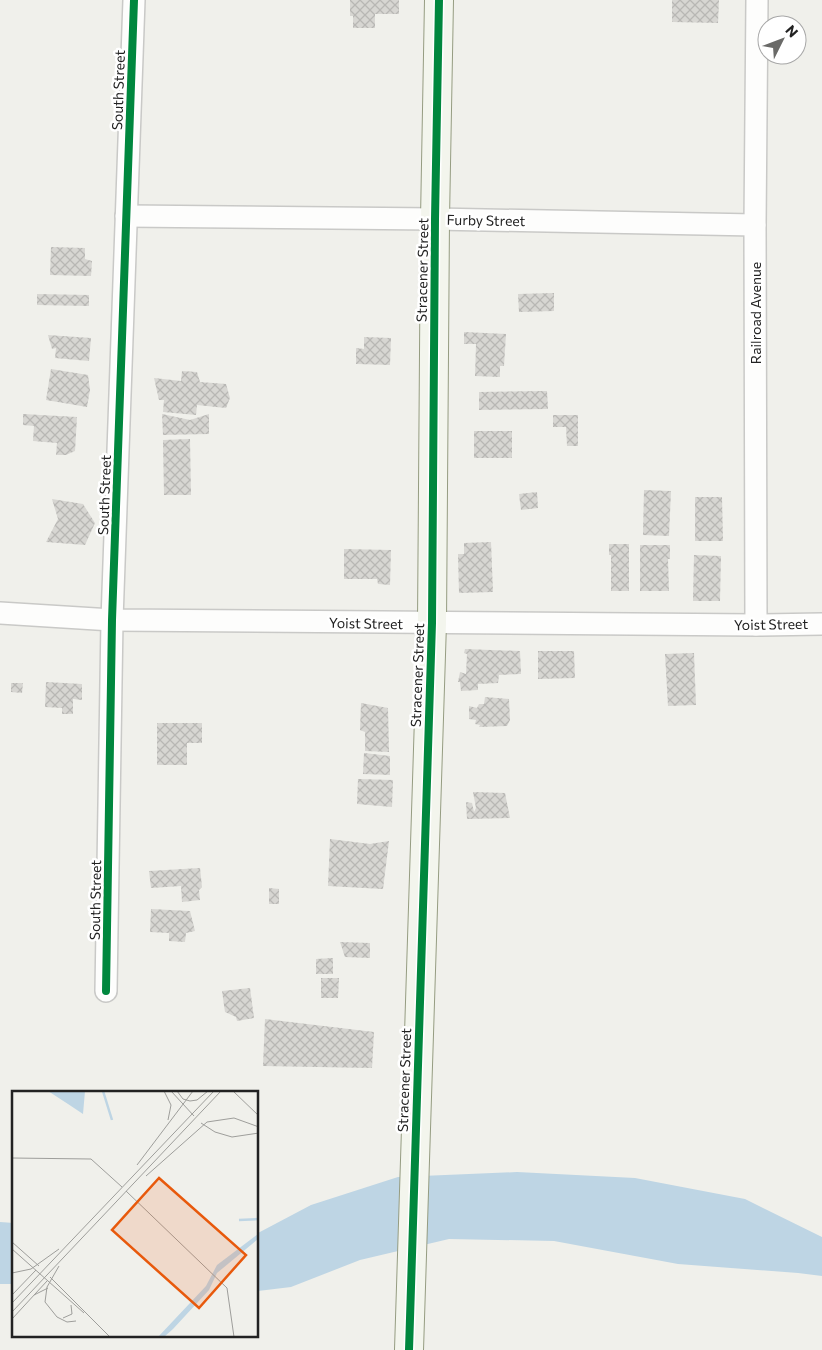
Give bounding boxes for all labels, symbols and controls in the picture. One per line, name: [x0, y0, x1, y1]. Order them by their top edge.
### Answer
north arrow: [757, 15, 807, 65]
text: N: [782, 21, 802, 41]
street label: South Street: [108, 49, 128, 130]
street label: Furby Street: [446, 211, 526, 229]
street label: Stracener Street: [413, 218, 431, 322]
street label: Railroad Avenue: [747, 262, 764, 364]
street label: South Street: [94, 454, 114, 535]
street label: Yoist Street: [329, 614, 403, 632]
street label: Yoist Street: [734, 615, 808, 633]
street label: Stracener Street: [407, 622, 427, 727]
street label: South Street: [86, 859, 104, 940]
street label: Stracener Street: [394, 1027, 414, 1132]
inset map: [12, 1091, 259, 1338]

